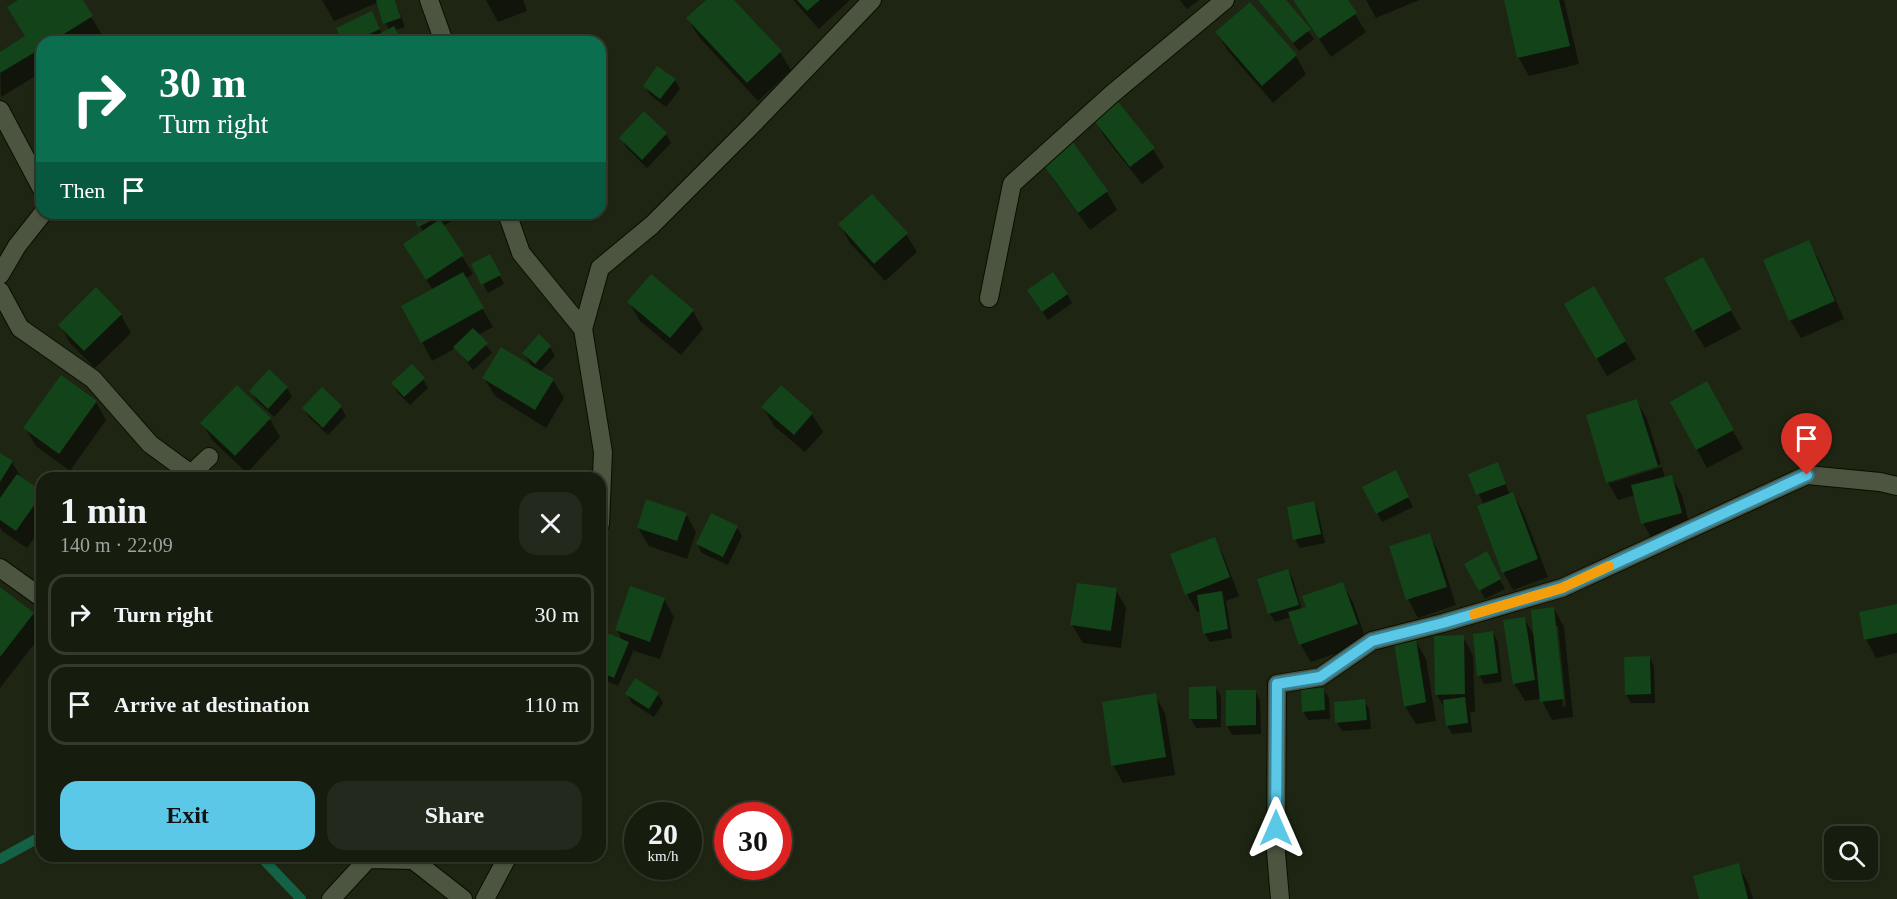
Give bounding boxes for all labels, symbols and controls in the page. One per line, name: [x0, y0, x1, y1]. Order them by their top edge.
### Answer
icon: right: [60, 60, 138, 138]
text: 30 m: [159, 60, 247, 106]
text: Turn right: [159, 109, 268, 139]
icon: arrive: [117, 174, 150, 207]
text: Then: [60, 178, 105, 203]
pin: [1781, 413, 1832, 475]
icon: arrive: [1790, 422, 1823, 455]
text: 1 min: [60, 491, 147, 531]
button: close: [519, 492, 582, 555]
text: 140 m · 22:09: [60, 534, 173, 556]
icon: right: [63, 598, 96, 631]
text: Turn right: [114, 602, 213, 627]
text: 30 m: [534, 602, 579, 627]
icon: arrive: [63, 688, 96, 721]
text: Arrive at destination: [114, 692, 310, 717]
text: 110 m: [524, 692, 579, 717]
button: Exit: [60, 781, 315, 850]
button: Share: [327, 781, 582, 850]
position arrow: [1244, 796, 1308, 860]
speed limit sign: 30: [714, 802, 792, 880]
text: 20: [648, 817, 678, 850]
map controls: [1824, 826, 1878, 880]
button: search: [1824, 826, 1878, 880]
text: km/h: [648, 848, 678, 864]

